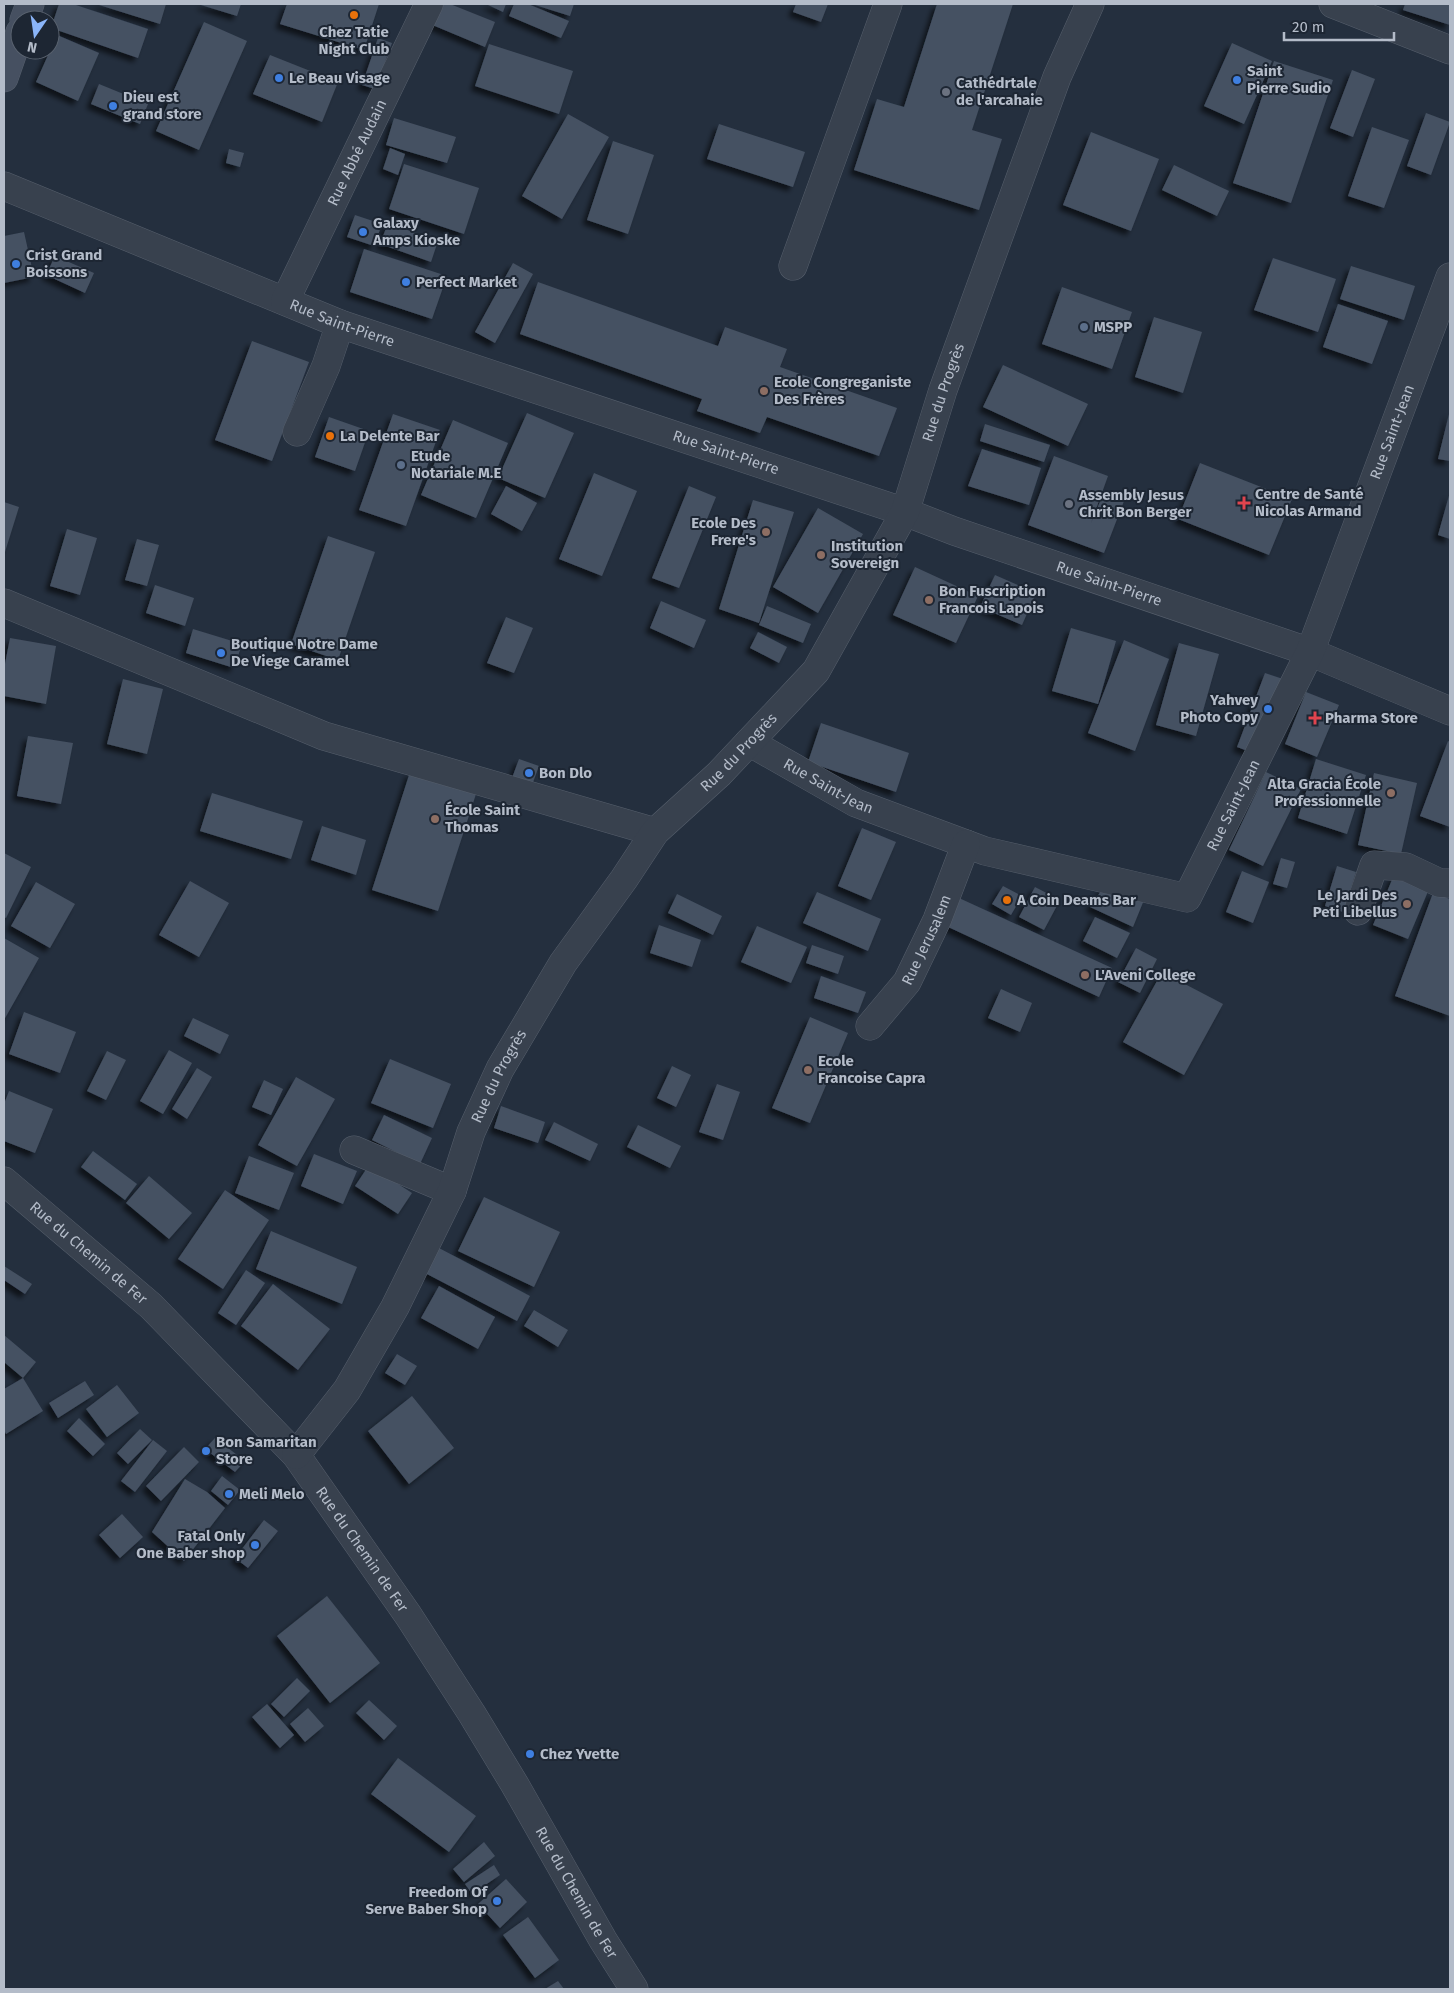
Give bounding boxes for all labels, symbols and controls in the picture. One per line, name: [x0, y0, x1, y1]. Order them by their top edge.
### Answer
marker: Chez Tatie Night Club: [348, 9, 360, 21]
north arrow: [10, 10, 60, 60]
scale bar: [1284, 10, 1394, 42]
text: 20 m: [1292, 18, 1325, 36]
place label: Chez Tatie Night Club: [319, 23, 389, 58]
text: N: [26, 38, 39, 57]
place label: Saint Pierre Sudio: [1247, 62, 1331, 97]
place label: Le Beau Visage: [289, 69, 390, 87]
marker: Le Beau Visage: [273, 72, 285, 84]
place label: Cathédrtale de l'arcahaie: [956, 74, 1043, 109]
marker: Saint Pierre Sudio: [1231, 74, 1243, 86]
marker: Cathédrtale de l'arcahaie: [940, 86, 952, 98]
place label: Dieu est grand store: [123, 88, 202, 123]
street label: Rue Abbé Audain: [324, 96, 390, 209]
marker: Dieu est grand store: [107, 100, 119, 112]
place label: Galaxy Amps Kioske: [372, 214, 460, 249]
marker: Galaxy Amps Kioske: [357, 226, 369, 238]
place label: Crist Grand Boissons: [26, 246, 102, 281]
marker: Crist Grand Boissons: [10, 258, 22, 270]
place label: Perfect Market: [416, 273, 517, 291]
marker: Perfect Market: [400, 276, 412, 288]
street label: Rue Saint-Pierre: [287, 295, 397, 351]
place label: MSPP: [1094, 318, 1132, 336]
marker: MSPP: [1078, 321, 1090, 333]
street label: Rue du Progrès: [918, 341, 968, 444]
place label: Ecole Congreganiste Des Frères: [774, 373, 911, 408]
street label: Rue Saint-Jean: [1366, 382, 1418, 482]
marker: Ecole Congreganiste Des Frères: [758, 385, 770, 397]
street label: Rue Saint-Pierre: [671, 426, 781, 478]
place label: La Delente Bar: [340, 427, 441, 445]
marker: La Delente Bar: [324, 430, 336, 442]
place label: Etude Notariale M.E: [411, 447, 501, 482]
marker: Etude Notariale M.E: [395, 459, 407, 471]
place label: Centre de Santé Nicolas Armand: [1255, 485, 1364, 520]
place label: Assembly Jesus Chrit Bon Berger: [1078, 486, 1193, 521]
marker: Centre de Santé Nicolas Armand: [1237, 496, 1251, 510]
marker: Assembly Jesus Chrit Bon Berger: [1063, 498, 1075, 510]
place label: Ecole Des Frere's: [691, 514, 756, 549]
marker: Ecole Des Frere's: [760, 526, 772, 538]
place label: Institution Sovereign: [831, 537, 903, 572]
marker: Institution Sovereign: [815, 549, 827, 561]
street label: Rue Saint-Pierre: [1054, 557, 1164, 610]
place label: Bon Fuscription Francois Lapois: [939, 582, 1046, 617]
marker: Bon Fuscription Francois Lapois: [923, 594, 935, 606]
place label: Boutique Notre Dame De Viege Caramel: [231, 635, 378, 670]
marker: Boutique Notre Dame De Viege Caramel: [215, 647, 227, 659]
place label: Yahvey Photo Copy: [1180, 691, 1258, 726]
marker: Yahvey Photo Copy: [1262, 703, 1274, 715]
street label: Rue du Progrès: [697, 709, 781, 796]
place label: Pharma Store: [1325, 709, 1418, 727]
marker: Pharma Store: [1309, 712, 1321, 724]
street label: Rue Saint-Jean: [780, 755, 876, 818]
street label: Rue Saint-Jean: [1203, 757, 1264, 854]
place label: Bon Dlo: [539, 764, 592, 782]
marker: Bon Dlo: [523, 767, 535, 779]
place label: Alta Gracia École Professionnelle: [1267, 775, 1381, 810]
marker: Alta Gracia École Professionnelle: [1385, 787, 1397, 799]
place label: École Saint Thomas: [445, 801, 520, 836]
marker: École Saint Thomas: [429, 813, 441, 825]
place label: Le Jardi Des Peti Libellus: [1313, 886, 1397, 921]
place label: A Coin Deams Bar: [1016, 891, 1137, 909]
street label: Rue Jerusalem: [898, 892, 955, 988]
marker: A Coin Deams Bar: [1001, 894, 1013, 906]
marker: Le Jardi Des Peti Libellus: [1401, 898, 1413, 910]
place label: L'Aveni College: [1095, 966, 1196, 984]
marker: L'Aveni College: [1079, 969, 1091, 981]
street label: Rue du Progrès: [467, 1026, 530, 1126]
place label: Ecole Francoise Capra: [818, 1052, 925, 1087]
marker: Ecole Francoise Capra: [802, 1064, 814, 1076]
street label: Rue du Chemin de Fer: [26, 1198, 151, 1308]
place label: Bon Samaritan Store: [216, 1433, 317, 1468]
marker: Bon Samaritan Store: [200, 1445, 212, 1457]
street label: Rue du Chemin de Fer: [312, 1483, 412, 1616]
place label: Meli Melo: [239, 1485, 305, 1503]
marker: Meli Melo: [223, 1488, 235, 1500]
place label: Fatal Only One Baber shop: [136, 1527, 245, 1562]
marker: Fatal Only One Baber shop: [249, 1539, 261, 1551]
place label: Chez Yvette: [540, 1745, 619, 1763]
marker: Chez Yvette: [524, 1748, 536, 1760]
street label: Rue du Chemin de Fer: [532, 1824, 621, 1962]
place label: Freedom Of Serve Baber Shop: [365, 1883, 489, 1918]
marker: Freedom Of Serve Baber Shop: [491, 1895, 503, 1907]

